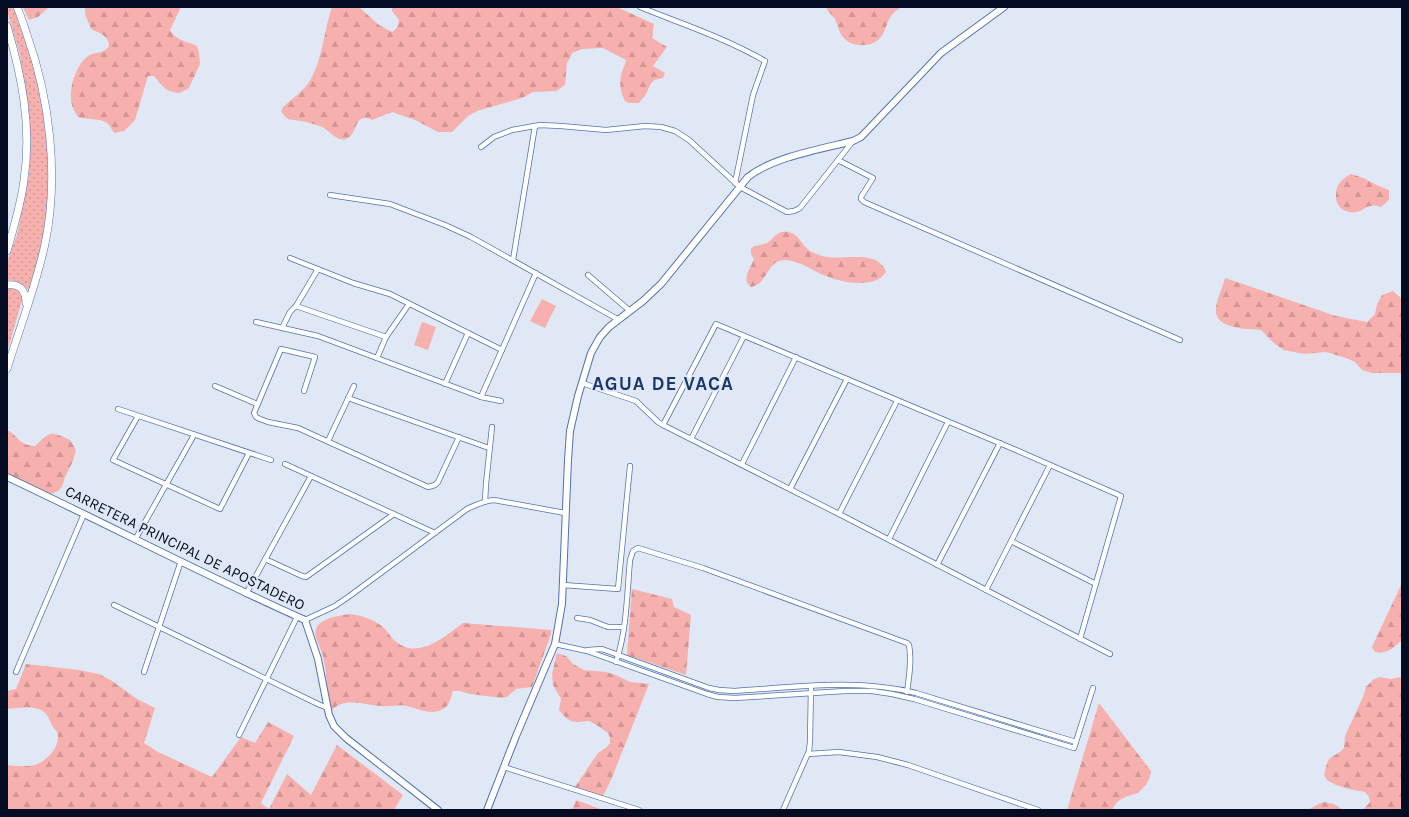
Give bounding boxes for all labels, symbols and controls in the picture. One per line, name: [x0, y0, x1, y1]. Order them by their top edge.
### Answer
district label: AGUA DE VACA: [592, 373, 734, 395]
street label: CARRETERA PRINCIPAL DE APOSTADERO: [62, 482, 308, 614]

